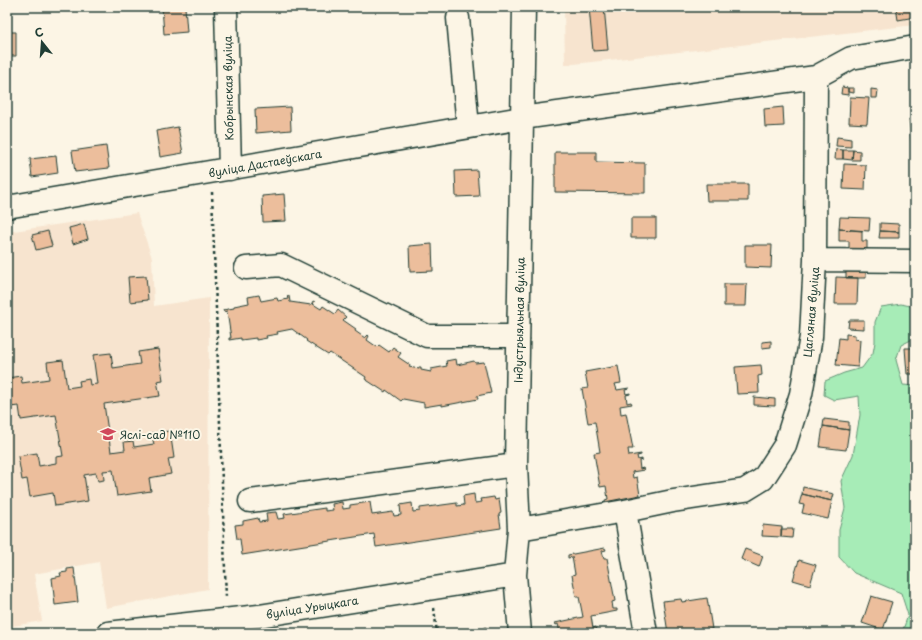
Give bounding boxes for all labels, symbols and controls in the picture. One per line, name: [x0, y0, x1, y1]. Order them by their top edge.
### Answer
north arrow: [22, 22, 62, 62]
text: С: [32, 23, 45, 41]
street label: Кобрынская вуліца: [219, 35, 237, 141]
street label: вуліца Дастаеўскага: [207, 145, 323, 181]
street label: Індустрыяльная вуліца: [509, 257, 529, 383]
street label: Цагляная вуліца: [799, 266, 823, 358]
school or university icon: Яслі-сад №110: [99, 425, 117, 443]
place label: Яслі-сад №110: [120, 426, 200, 443]
street label: вуліца Урыцкага: [265, 591, 359, 623]

